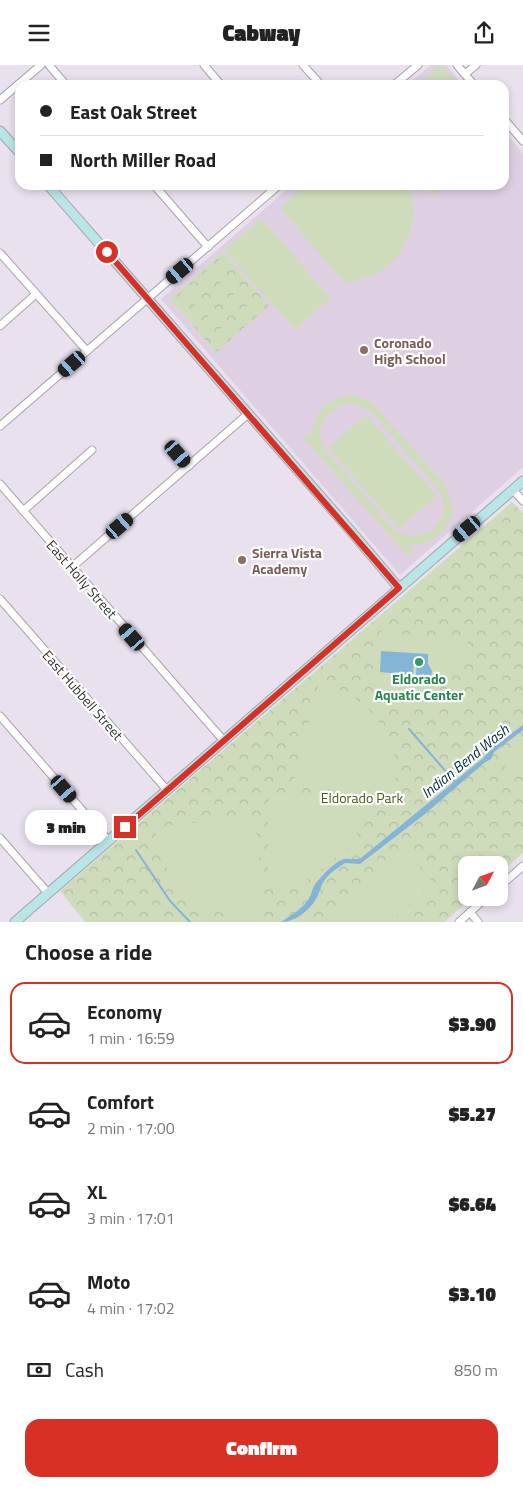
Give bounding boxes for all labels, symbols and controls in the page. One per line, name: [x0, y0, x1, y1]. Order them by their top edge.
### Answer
text: Cabway: [223, 16, 300, 50]
icon: menu: [25, 19, 53, 47]
icon: share: [470, 19, 498, 47]
text: East Oak Street: [70, 97, 197, 126]
text: North Miller Road: [70, 145, 216, 174]
route start: [96, 241, 118, 263]
car: [163, 256, 196, 286]
place label: Coronado High School: [374, 332, 446, 369]
marker: Coronado High School: [358, 344, 370, 356]
car: [55, 348, 88, 380]
car: [162, 438, 193, 470]
car: [103, 510, 136, 542]
car: [450, 514, 483, 544]
street label: East Holly Street: [42, 535, 122, 623]
place label: Sierra Vista Academy: [252, 542, 322, 579]
marker: Sierra Vista Academy: [236, 554, 248, 566]
car: [116, 621, 147, 653]
street label: East Hubbell Street: [38, 645, 128, 745]
marker: Eldorado Aquatic Center: [413, 656, 425, 668]
place label: Eldorado Aquatic Center: [375, 668, 463, 705]
water label: Indian Bend Wash: [416, 718, 514, 804]
car: [48, 773, 79, 805]
park label: Eldorado Park: [321, 787, 403, 808]
callout: 3 min: [25, 809, 108, 845]
text: 3 min: [46, 815, 86, 839]
route end: [114, 816, 136, 838]
north arrow: [458, 856, 508, 906]
map controls: [458, 856, 508, 906]
text: Choose a ride: [25, 935, 152, 969]
text: Economy: [87, 997, 162, 1026]
icon: car: [27, 1001, 72, 1046]
text: $3.90: [449, 1009, 496, 1038]
text: 1 min · 16:59: [87, 1026, 175, 1050]
text: Comfort: [87, 1087, 154, 1116]
icon: car: [27, 1091, 72, 1136]
text: $5.27: [449, 1099, 496, 1128]
text: 2 min · 17:00: [87, 1116, 175, 1140]
text: XL: [87, 1177, 107, 1206]
icon: car: [27, 1181, 72, 1226]
text: $6.64: [449, 1189, 496, 1218]
text: 3 min · 17:01: [87, 1206, 175, 1230]
text: Moto: [87, 1267, 130, 1296]
icon: car: [27, 1271, 72, 1316]
text: $3.10: [449, 1279, 496, 1308]
text: 4 min · 17:02: [87, 1296, 175, 1320]
text: Cash: [65, 1355, 104, 1384]
icon: cash: [25, 1356, 53, 1384]
text: 850 m: [454, 1358, 498, 1382]
button: Confirm: [25, 1419, 498, 1477]

